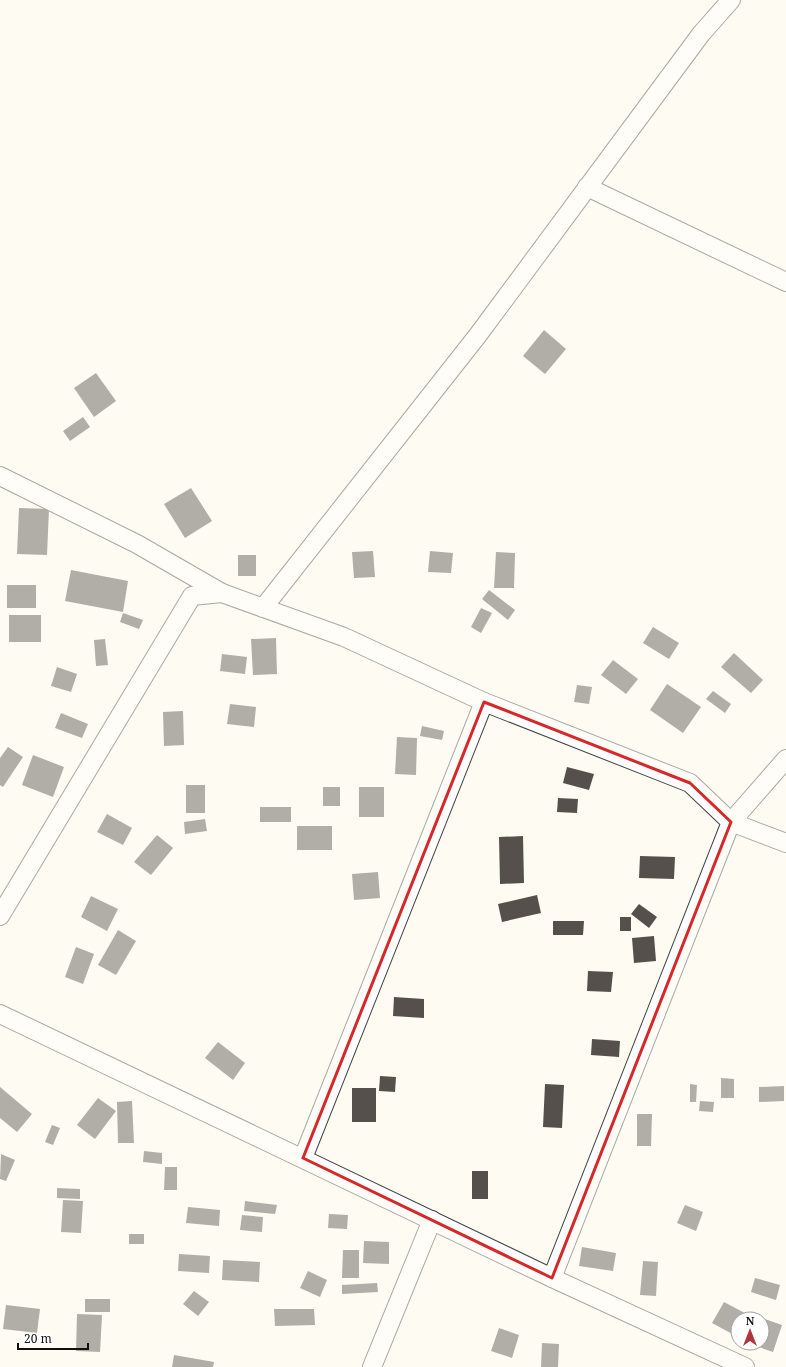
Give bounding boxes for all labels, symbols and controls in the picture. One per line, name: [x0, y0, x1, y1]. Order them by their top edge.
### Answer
north arrow: [730, 1311, 770, 1351]
text: N: [746, 1313, 755, 1328]
scale bar: [18, 1325, 88, 1351]
text: 20 m: [24, 1330, 52, 1347]

